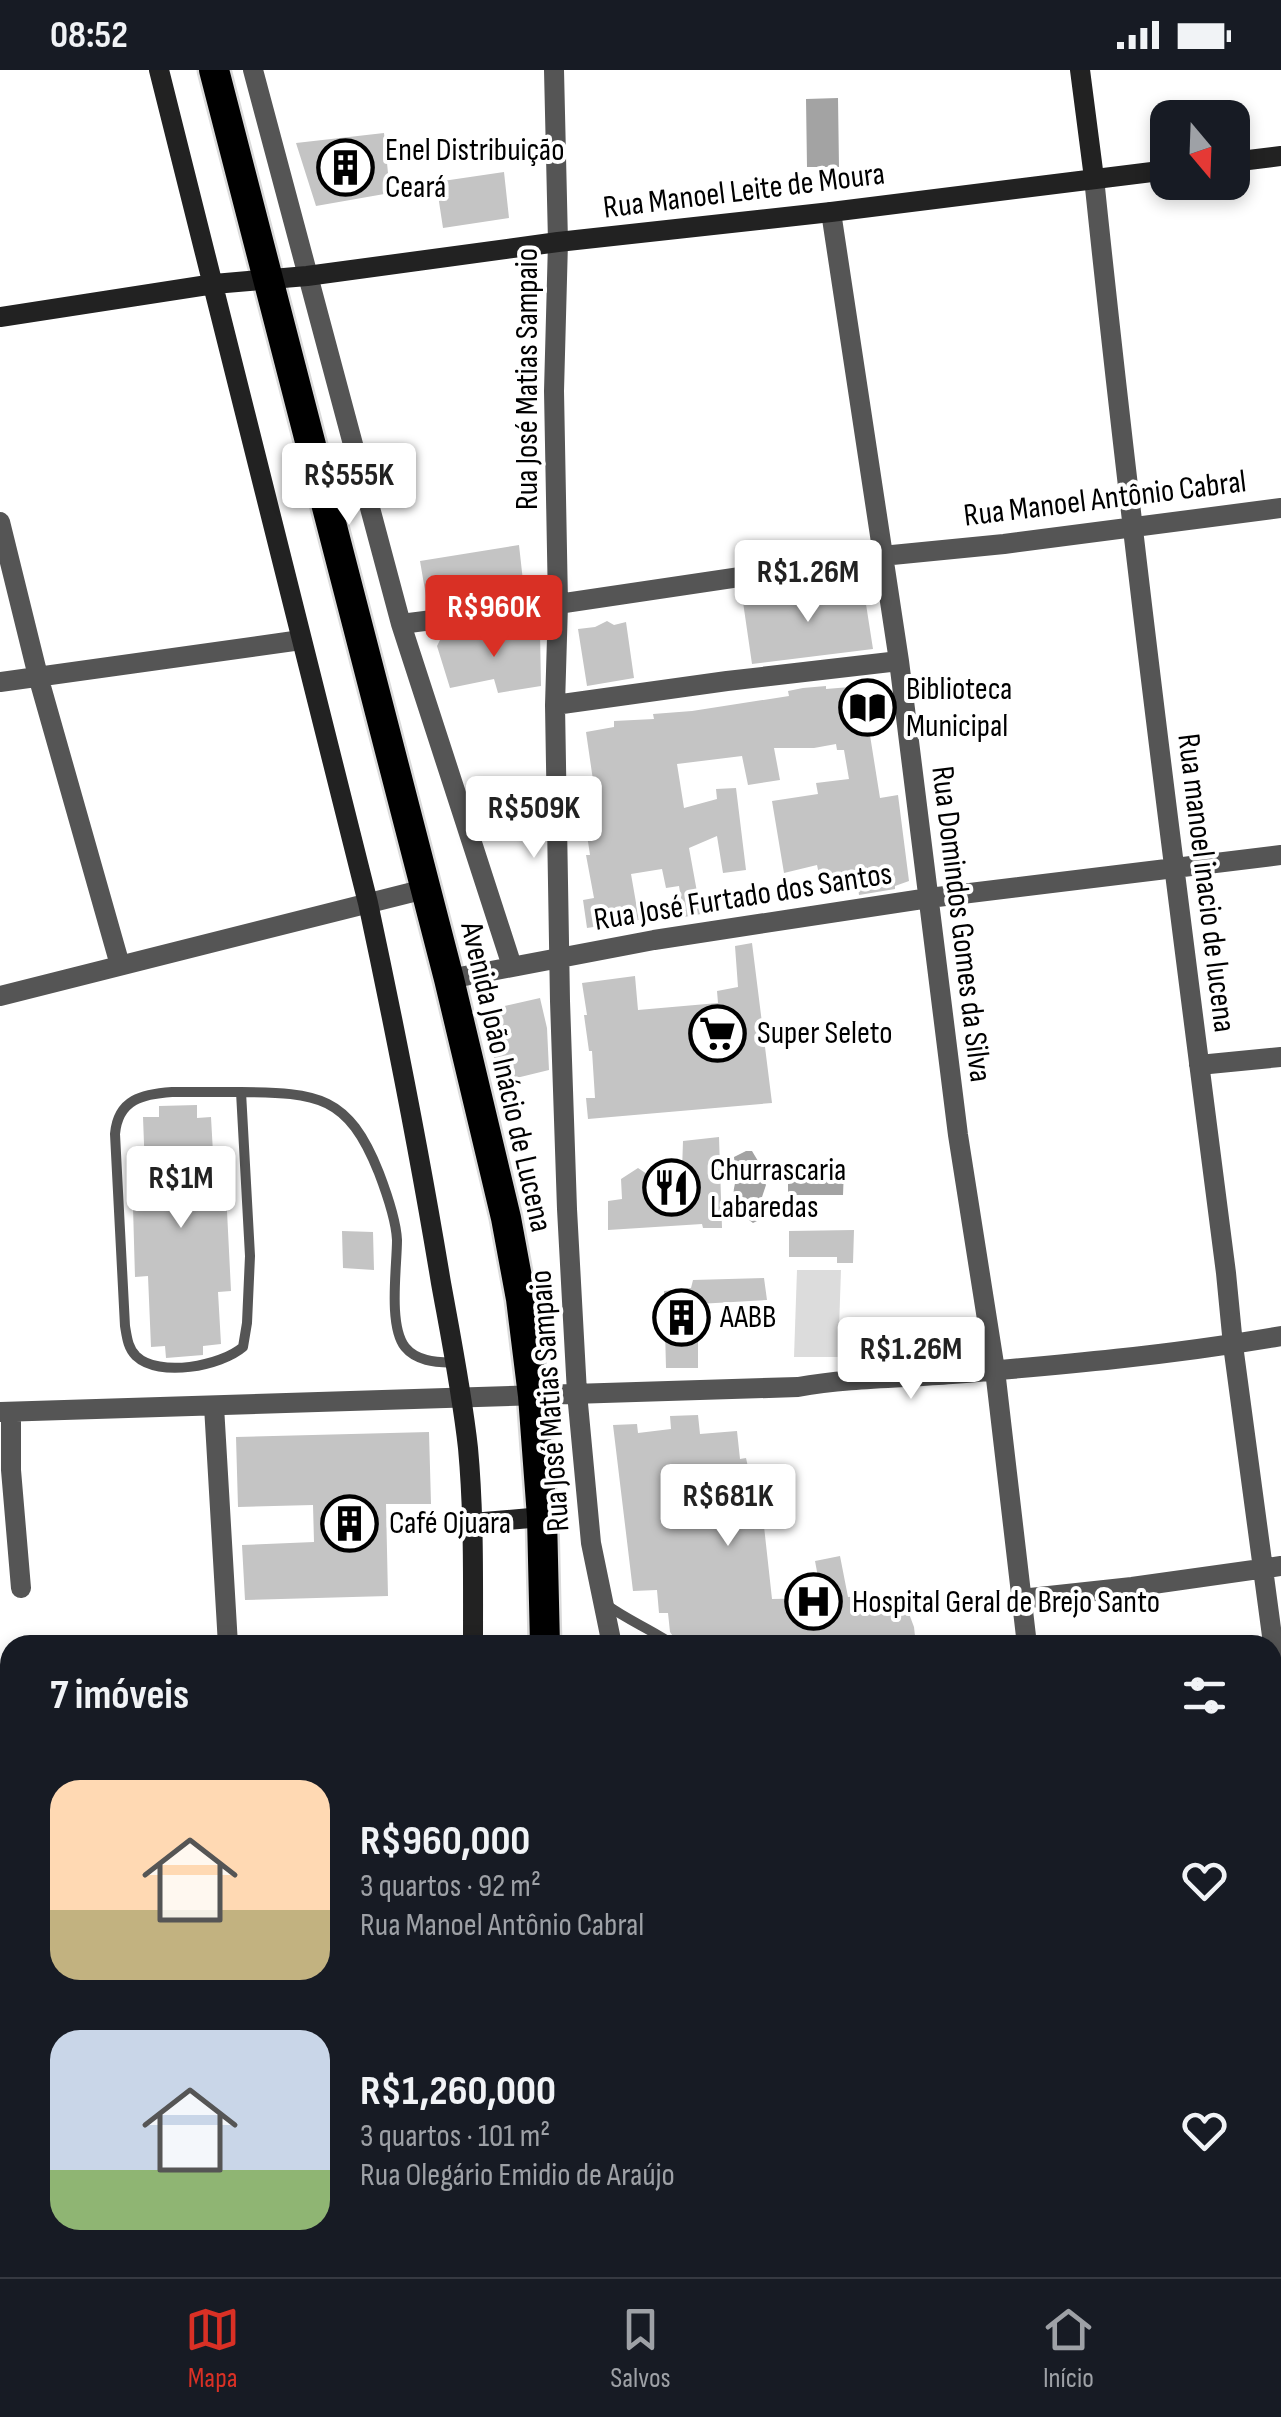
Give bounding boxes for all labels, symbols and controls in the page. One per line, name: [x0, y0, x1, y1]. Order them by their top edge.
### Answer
text: 08:52: [50, 13, 128, 58]
north arrow: [1150, 100, 1250, 200]
map controls: [1150, 100, 1250, 200]
place label: Enel Distribuição Ceará: [385, 131, 564, 207]
building icon: Enel Distribuição Ceará: [316, 138, 376, 198]
street label: Rua Manoel Leite de Moura: [601, 154, 887, 228]
street label: Rua José Matias Sampaio: [508, 248, 547, 510]
pin: R$555K: [268, 443, 430, 528]
text: R$555K: [304, 456, 394, 495]
street label: Rua Manoel Antônio Cabral: [962, 462, 1248, 536]
pin: R$1.26M: [716, 540, 900, 625]
text: R$1.26M: [757, 553, 859, 592]
pin: R$960K: [413, 575, 575, 660]
text: R$960K: [447, 588, 541, 627]
place label: Biblioteca Municipal: [906, 670, 1012, 746]
library icon: Biblioteca Municipal: [837, 677, 897, 737]
street label: Rua manoel inacio de lucena: [1168, 731, 1244, 1035]
street label: Rua Domindos Gomes da Silva: [922, 764, 1000, 1084]
pin: R$509K: [453, 776, 615, 861]
text: R$509K: [488, 789, 580, 828]
street label: Rua José Furtado dos Santos: [591, 854, 895, 940]
street label: Avenida João Inácio de Lucena: [451, 917, 561, 1236]
supermarket icon: Super Seleto: [688, 1003, 748, 1063]
place label: Super Seleto: [757, 1014, 893, 1053]
pin: R$1M: [122, 1146, 240, 1231]
place label: Churrascaria Labaredas: [710, 1151, 846, 1227]
restaurant icon: Churrascaria Labaredas: [641, 1158, 701, 1218]
text: R$1M: [149, 1159, 213, 1198]
street label: Rua José Matias Sampaio: [521, 1269, 579, 1533]
building icon: AABB: [651, 1287, 711, 1347]
place label: AABB: [719, 1298, 776, 1337]
pin: R$1.26M: [819, 1317, 1003, 1402]
text: R$1.26M: [860, 1330, 962, 1369]
pin: R$681K: [647, 1464, 809, 1549]
text: R$681K: [683, 1477, 773, 1516]
building icon: Café Ojuara: [320, 1493, 380, 1553]
place label: Café Ojuara: [389, 1504, 511, 1543]
hospital icon: Hospital Geral de Brejo Santo: [783, 1572, 843, 1632]
place label: Hospital Geral de Brejo Santo: [852, 1583, 1160, 1622]
icon: filters: [1177, 1668, 1232, 1723]
text: 7 imóveis: [50, 1670, 189, 1721]
text: R$960,000: [360, 1816, 530, 1867]
icon: home: [130, 1820, 250, 1940]
icon: heart: [1177, 1853, 1232, 1908]
text: 3 quartos · 92 m²: [360, 1867, 541, 1906]
text: Rua Manoel Antônio Cabral: [360, 1906, 644, 1945]
text: R$1,260,000: [360, 2066, 556, 2117]
icon: home: [130, 2070, 250, 2190]
icon: heart: [1177, 2103, 1232, 2158]
text: 3 quartos · 101 m²: [360, 2117, 550, 2156]
text: Rua Olegário Emidio de Araújo: [360, 2156, 675, 2195]
tab: Mapa: [185, 2302, 240, 2395]
tab: Salvos: [610, 2302, 671, 2395]
tab: Início: [1041, 2302, 1096, 2395]

